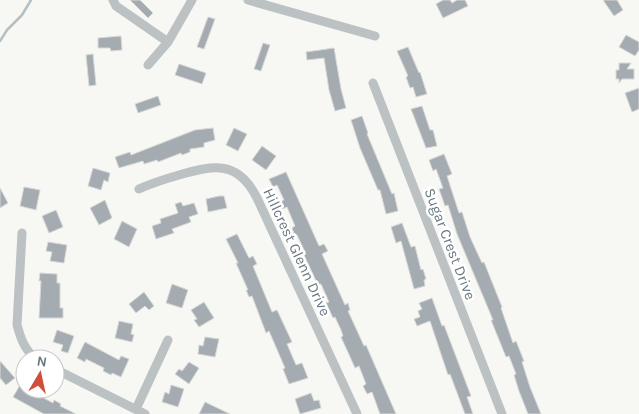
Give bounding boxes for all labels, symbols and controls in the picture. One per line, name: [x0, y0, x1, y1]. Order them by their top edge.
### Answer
street label: Hillcrest Glenn Drive: [259, 185, 335, 319]
street label: Sugar Crest Drive: [420, 186, 480, 302]
north arrow: [15, 349, 65, 399]
text: N: [36, 352, 48, 371]

